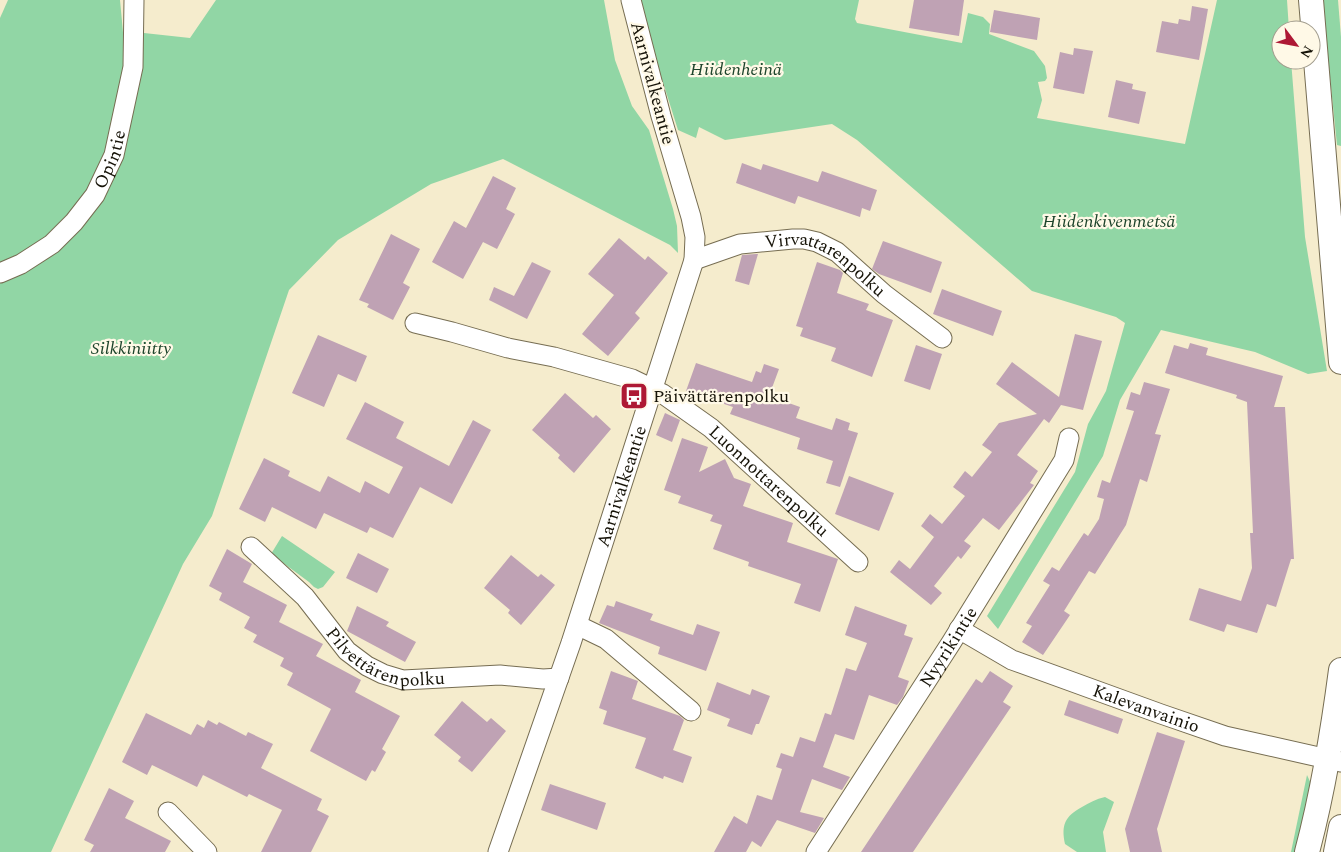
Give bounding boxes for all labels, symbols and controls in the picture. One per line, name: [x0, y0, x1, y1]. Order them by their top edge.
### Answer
street label: Aarnivalkeantie: [623, 19, 682, 148]
north arrow: [1271, 20, 1321, 70]
text: N: [1295, 41, 1319, 62]
park label: Hiidenheinä: [690, 56, 782, 83]
street label: Opintie: [87, 127, 133, 194]
park label: Hiidenkivenmetsä: [1043, 208, 1175, 235]
street label: Virvattarenpolku: [764, 226, 892, 304]
park label: Silkkiniitty: [91, 335, 171, 362]
bus stop icon: Päivättärenpolku: [619, 381, 649, 411]
place label: Päivättärenpolku: [653, 383, 789, 410]
street label: Luonnottarenpolku: [702, 419, 835, 544]
street label: Aarnivalkeantie: [590, 422, 654, 551]
street label: Nyyrikintie: [913, 602, 984, 693]
street label: Pilvettärenpolku: [319, 621, 445, 694]
street label: Kalevanvainio: [1089, 677, 1203, 740]

